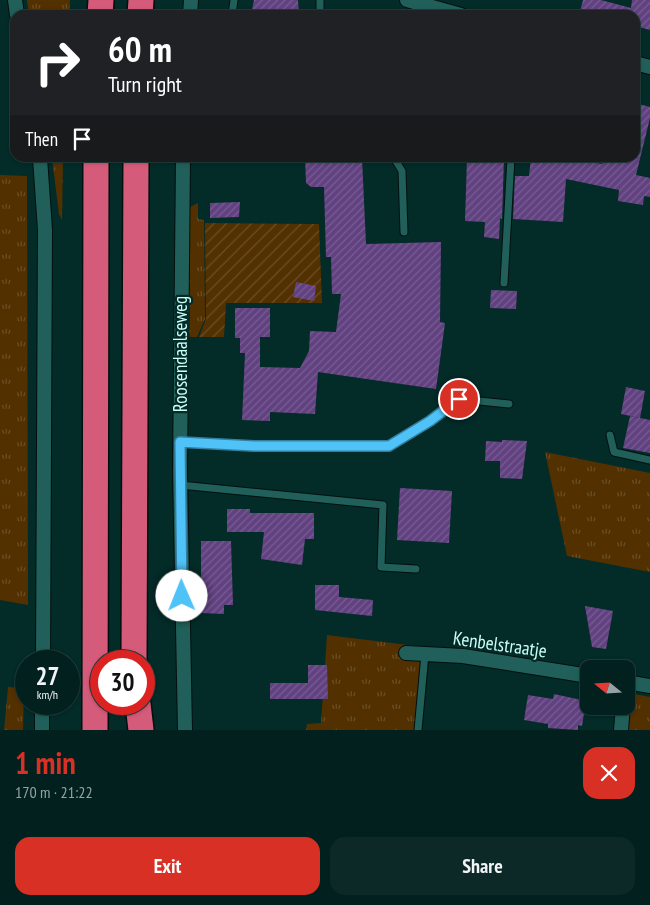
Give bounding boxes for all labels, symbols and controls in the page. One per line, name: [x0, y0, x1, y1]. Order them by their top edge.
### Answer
text: 60 m: [108, 26, 172, 72]
icon: right: [25, 30, 90, 95]
text: Turn right: [108, 70, 182, 98]
icon: arrive: [68, 125, 96, 153]
text: Then: [25, 127, 58, 151]
street label: Roosendaalseweg: [168, 296, 192, 412]
pin: [438, 378, 480, 420]
icon: arrive: [445, 385, 473, 413]
position arrow: [155, 569, 207, 621]
street label: Kenbelstraatje: [452, 626, 549, 662]
speed limit sign: 30: [90, 650, 155, 715]
text: 27: [36, 660, 59, 692]
north arrow: [580, 660, 635, 715]
map controls: [580, 660, 635, 715]
text: km/h: [37, 687, 58, 702]
text: 1 min: [15, 743, 76, 782]
button: close: [583, 747, 635, 799]
text: 170 m · 21:22: [15, 782, 93, 802]
button: Exit: [15, 837, 320, 895]
button: Share: [330, 837, 635, 895]

